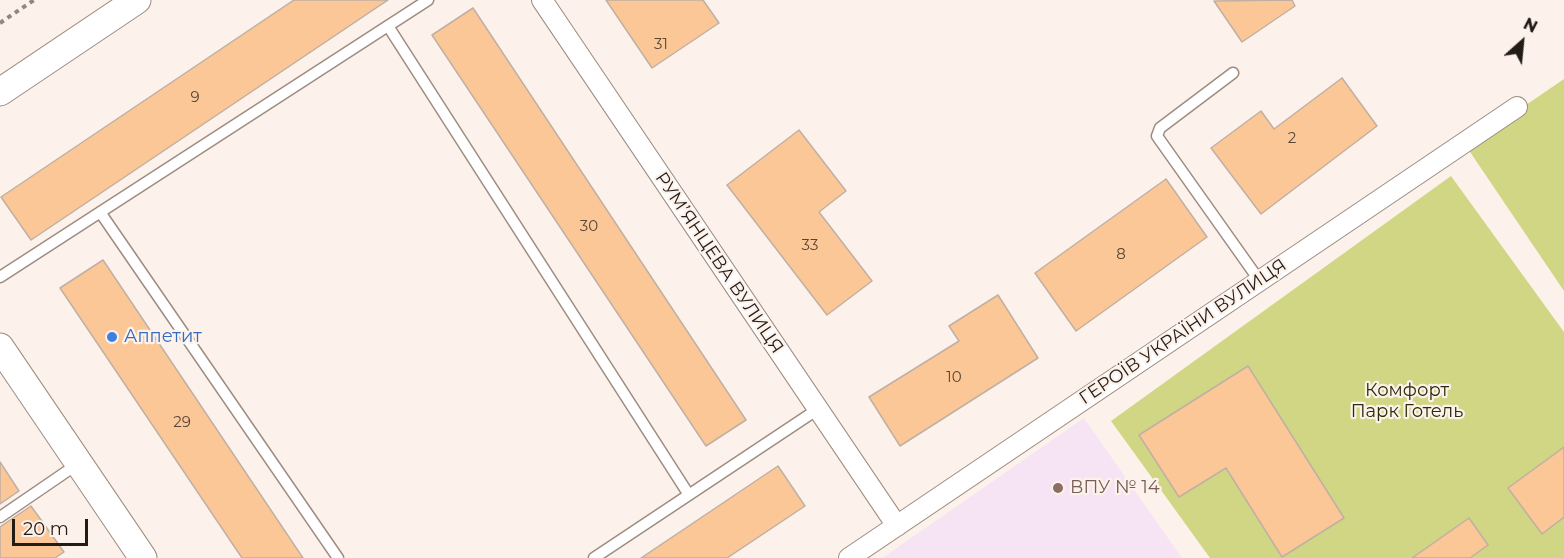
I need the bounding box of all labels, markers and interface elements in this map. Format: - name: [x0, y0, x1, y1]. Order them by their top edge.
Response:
- north arrow: [1492, 12, 1552, 72]
- text: N: [1520, 14, 1540, 37]
- house number: 31: [654, 36, 668, 54]
- house number: 9: [190, 89, 200, 107]
- house number: 2: [1288, 130, 1296, 148]
- street label: РУМ’ЯНЦЕВА ВУЛИЦЯ: [650, 168, 788, 358]
- house number: 30: [580, 218, 598, 236]
- house number: 33: [802, 237, 818, 255]
- house number: 8: [1116, 246, 1126, 264]
- street label: ГЕРОЇВ УКРАЇНИ ВУЛИЦЯ: [1075, 254, 1291, 410]
- place label: Аппетит: [124, 326, 202, 348]
- marker: Аппетит: [105, 330, 119, 344]
- house number: 10: [946, 369, 962, 387]
- park label: Комфорт Парк Готель: [1351, 380, 1463, 422]
- house number: 29: [173, 414, 191, 432]
- place label: ВПУ № 14: [1070, 477, 1160, 499]
- marker: ВПУ № 14: [1051, 481, 1065, 495]
- scale bar: [15, 507, 92, 545]
- text: 20 m: [23, 518, 69, 540]

